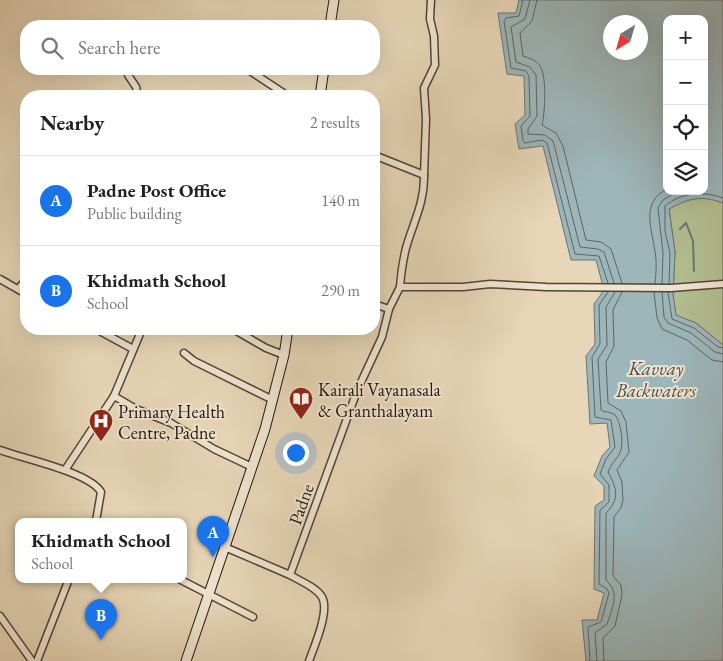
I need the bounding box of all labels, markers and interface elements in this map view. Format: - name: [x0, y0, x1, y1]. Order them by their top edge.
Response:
- north arrow: [603, 15, 648, 60]
- map controls: [663, 15, 708, 195]
- button: +: [663, 15, 708, 60]
- search box: [20, 20, 380, 75]
- icon: search: [38, 34, 66, 62]
- text: Search here: [78, 35, 160, 60]
- button: −: [663, 60, 708, 105]
- button: locate: [663, 105, 708, 150]
- text: Nearby: [40, 109, 104, 136]
- text: 2 results: [310, 112, 360, 133]
- button: layers: [663, 150, 708, 195]
- text: Padne Post Office: [87, 178, 226, 203]
- text: A: [50, 190, 62, 211]
- text: 140 m: [321, 190, 360, 211]
- text: Public building: [87, 203, 182, 224]
- text: Khidmath School: [87, 268, 226, 293]
- text: B: [51, 280, 61, 301]
- text: 290 m: [321, 280, 360, 301]
- text: School: [87, 293, 129, 314]
- water label: Kavvay Backwaters: [615, 356, 697, 403]
- place label: Kairali Vayanasala & Granthalayam: [318, 378, 441, 422]
- library icon: Kairali Vayanasala & Granthalayam: [288, 386, 314, 420]
- place label: Primary Health Centre, Padne: [118, 400, 225, 444]
- hospital icon: Primary Health Centre, Padne: [88, 408, 114, 442]
- your location: [283, 440, 309, 466]
- street label: Padne: [283, 480, 319, 528]
- pin: A: [197, 516, 229, 557]
- popup: [15, 518, 187, 583]
- text: Khidmath School: [31, 528, 171, 553]
- text: School: [31, 553, 73, 574]
- pin: B: [85, 599, 117, 640]

